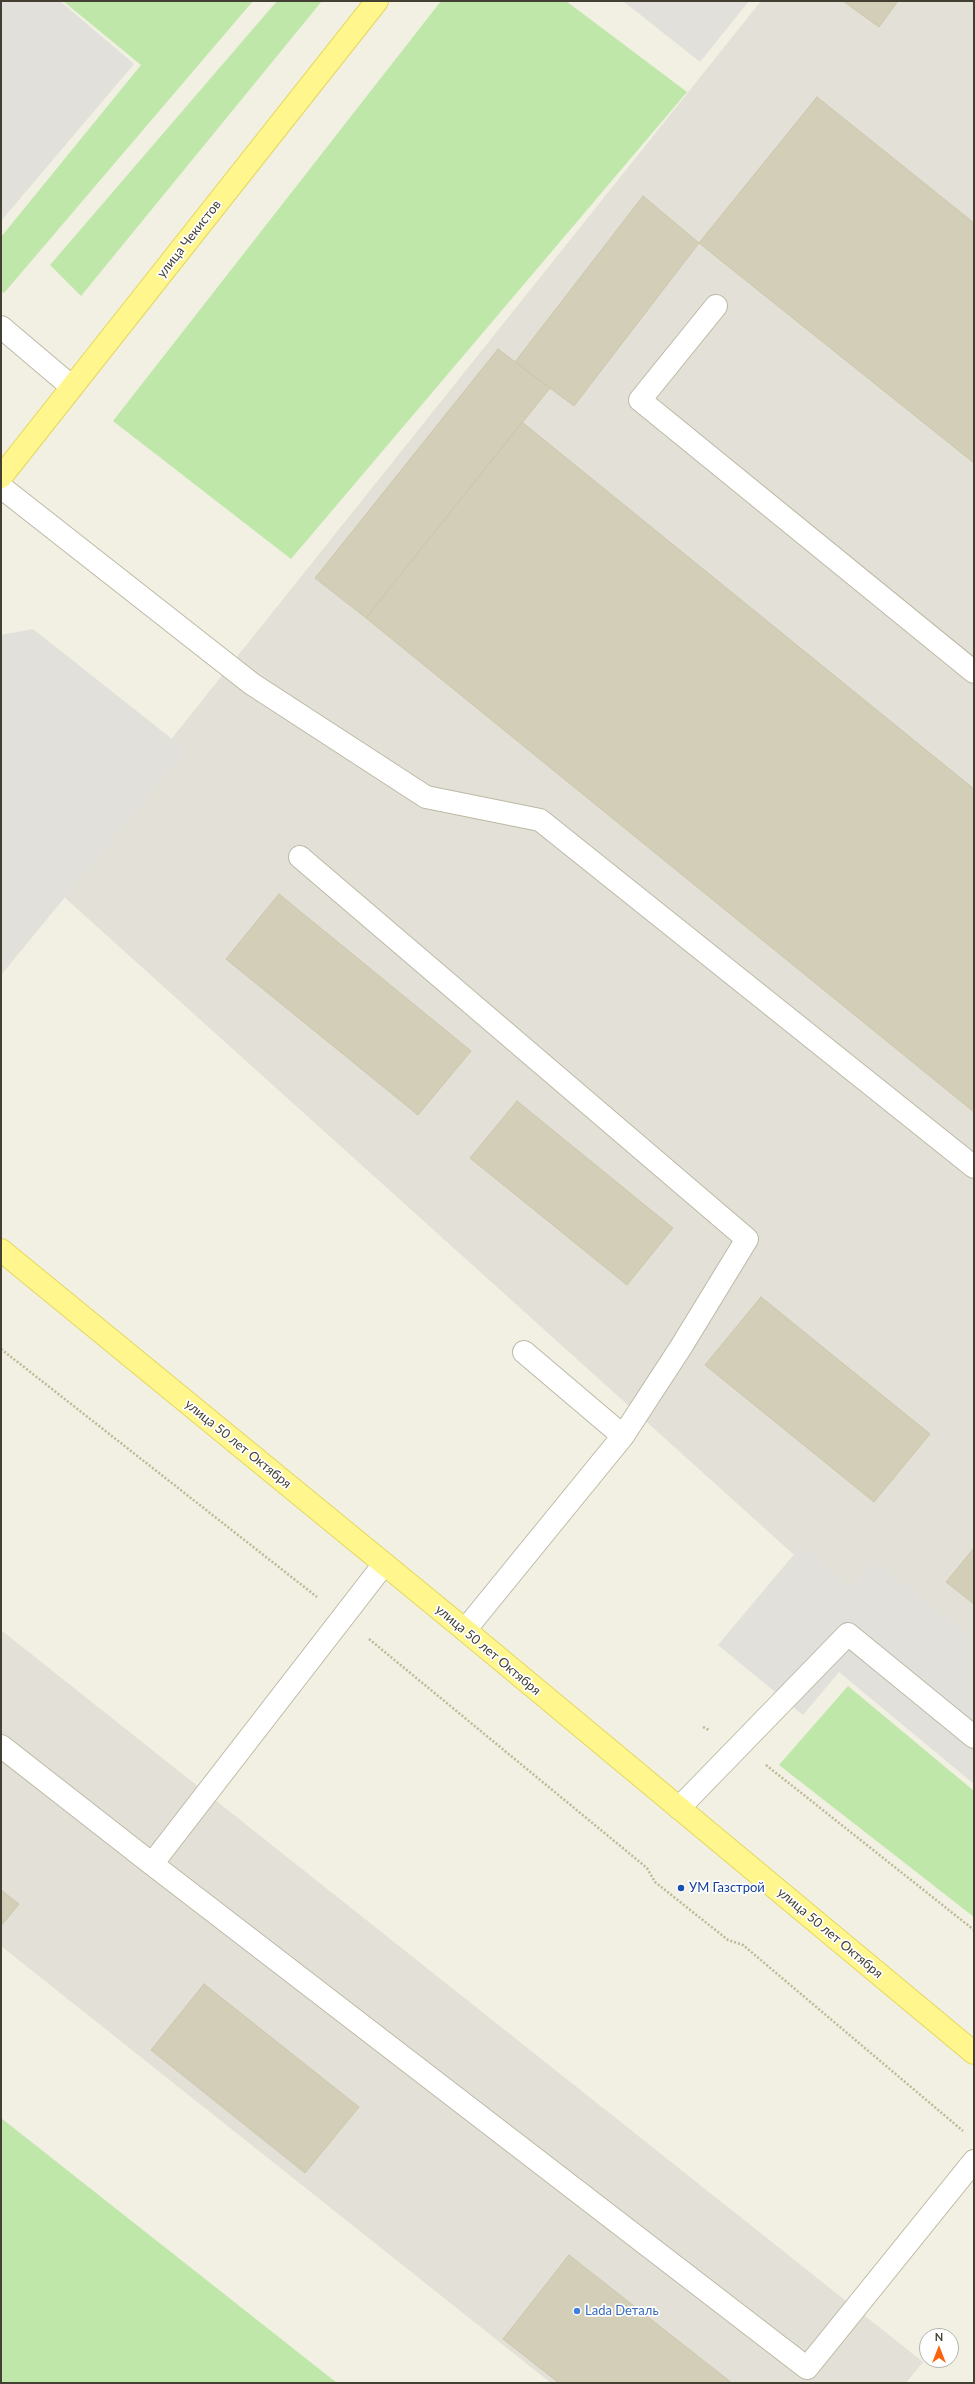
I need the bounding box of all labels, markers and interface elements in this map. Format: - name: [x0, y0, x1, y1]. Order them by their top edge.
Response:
- street label: улица Чекистов: [154, 197, 224, 281]
- street label: улица 50 лет Октября: [182, 1396, 294, 1492]
- street label: улица 50 лет Октября: [432, 1601, 544, 1699]
- place label: УМ Газстрой: [689, 1880, 765, 1896]
- marker: УМ Газстрой: [676, 1883, 686, 1893]
- street label: улица 50 лет Октября: [774, 1884, 886, 1982]
- place label: Lada Dеталь: [585, 2303, 659, 2319]
- marker: Lada Dеталь: [572, 2306, 582, 2316]
- north arrow: [919, 2328, 959, 2368]
- text: N: [935, 2330, 943, 2343]

